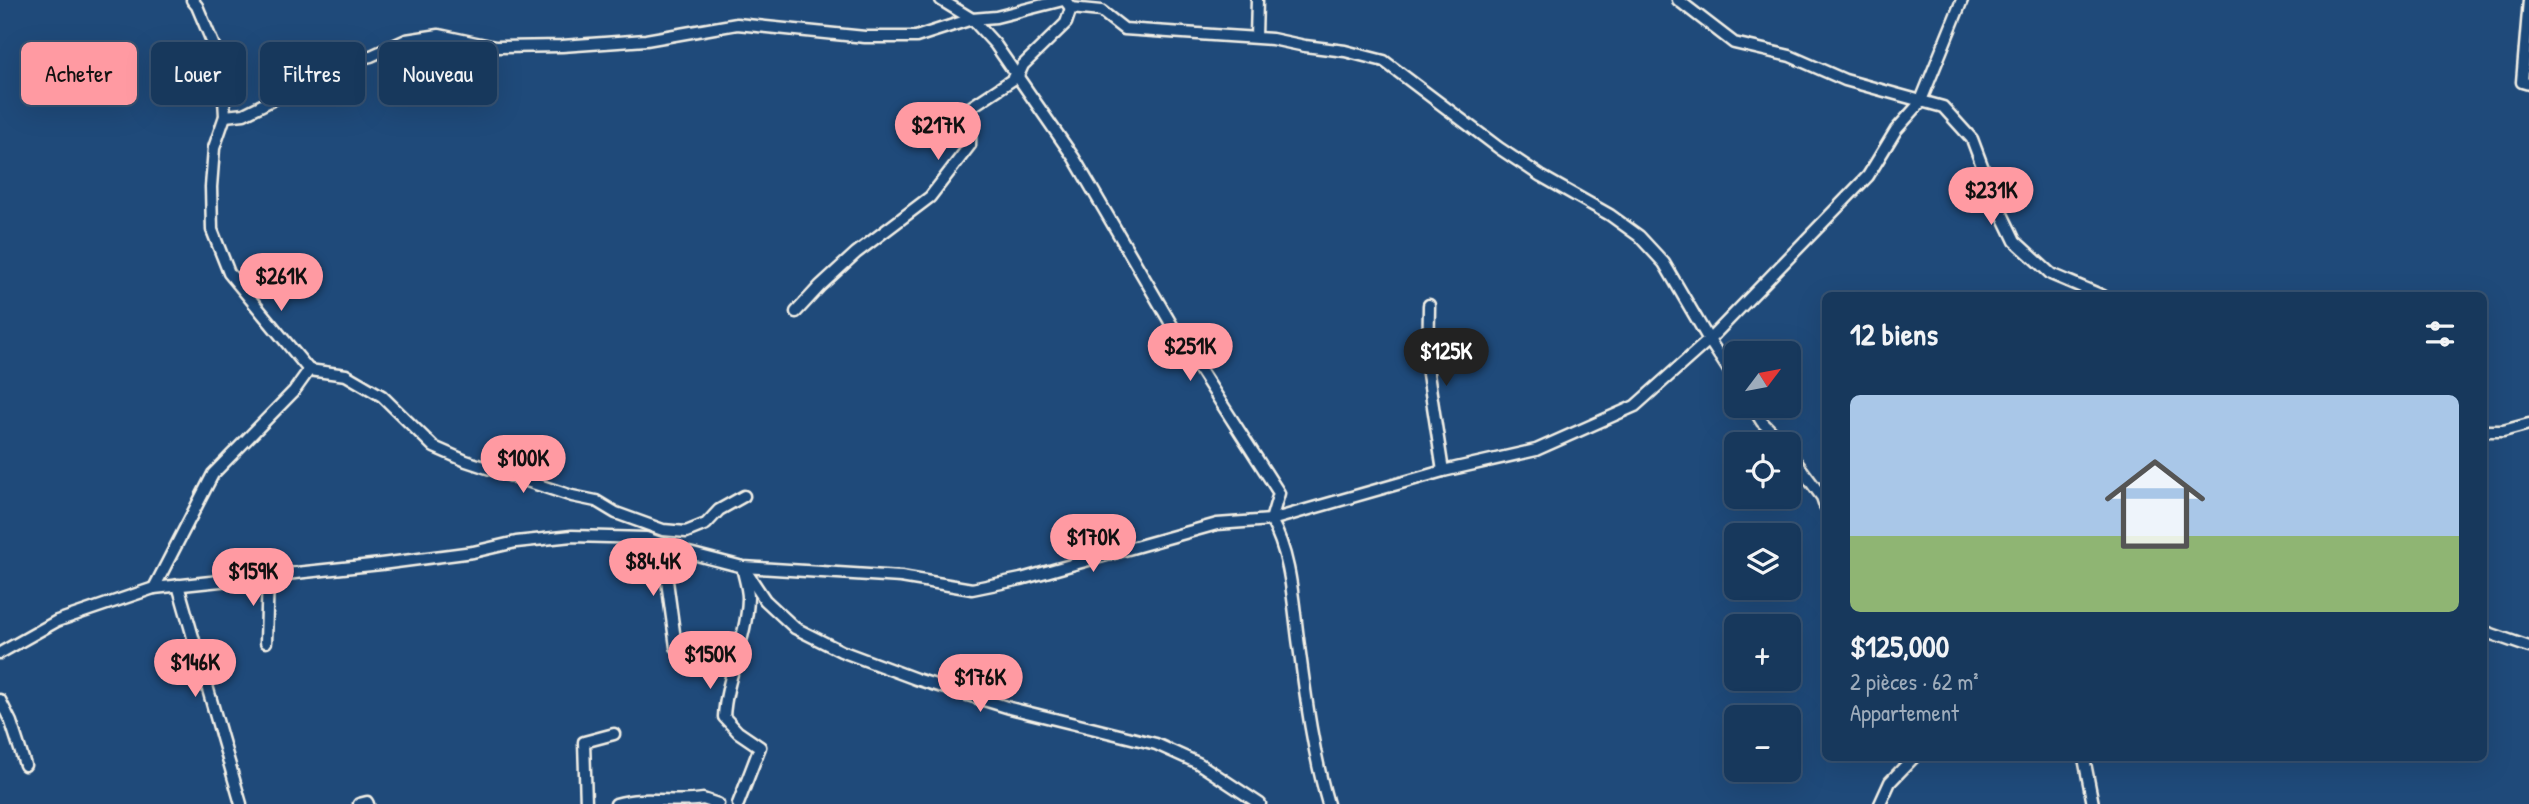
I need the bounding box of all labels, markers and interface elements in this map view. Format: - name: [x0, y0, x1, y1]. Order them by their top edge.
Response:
- chip: Acheter: [21, 42, 137, 105]
- chip: Louer: [151, 42, 246, 105]
- chip: Filtres: [260, 42, 365, 105]
- chip: Nouveau: [379, 42, 497, 105]
- pin: $217K: [889, 102, 987, 162]
- text: $217K: [911, 109, 965, 140]
- pin: $231K: [1942, 168, 2040, 227]
- text: $231K: [1964, 174, 2018, 205]
- pin: $261K: [232, 254, 330, 313]
- text: $261K: [255, 260, 307, 291]
- text: 12 biens: [1850, 314, 1938, 354]
- icon: filters: [2421, 315, 2459, 353]
- pin: $251K: [1141, 324, 1239, 383]
- pin: $125K: [1397, 328, 1495, 388]
- text: $251K: [1164, 330, 1216, 361]
- text: $125K: [1420, 335, 1472, 366]
- north arrow: [1724, 341, 1801, 418]
- map controls: [1724, 341, 1801, 782]
- button: locate: [1724, 432, 1801, 509]
- pin: $100K: [474, 435, 572, 495]
- icon: home: [2092, 441, 2218, 567]
- text: $100K: [497, 442, 549, 473]
- pin: $170K: [1044, 514, 1142, 574]
- text: $170K: [1066, 521, 1120, 552]
- button: layers: [1724, 523, 1801, 600]
- pin: $84.4K: [596, 538, 710, 598]
- text: $84.4K: [625, 545, 681, 576]
- pin: $159K: [204, 548, 302, 608]
- text: $159K: [228, 555, 278, 586]
- button: +: [1724, 614, 1801, 691]
- text: $125,000: [1850, 626, 1949, 666]
- pin: $150K: [661, 632, 759, 691]
- text: $150K: [684, 638, 736, 669]
- pin: $146K: [146, 640, 244, 699]
- text: $146K: [170, 646, 220, 677]
- pin: $176K: [931, 654, 1029, 714]
- text: $176K: [954, 661, 1006, 692]
- text: 2 pièces · 62 m²: [1850, 666, 1978, 697]
- text: Appartement: [1850, 697, 1959, 728]
- button: −: [1724, 705, 1801, 782]

